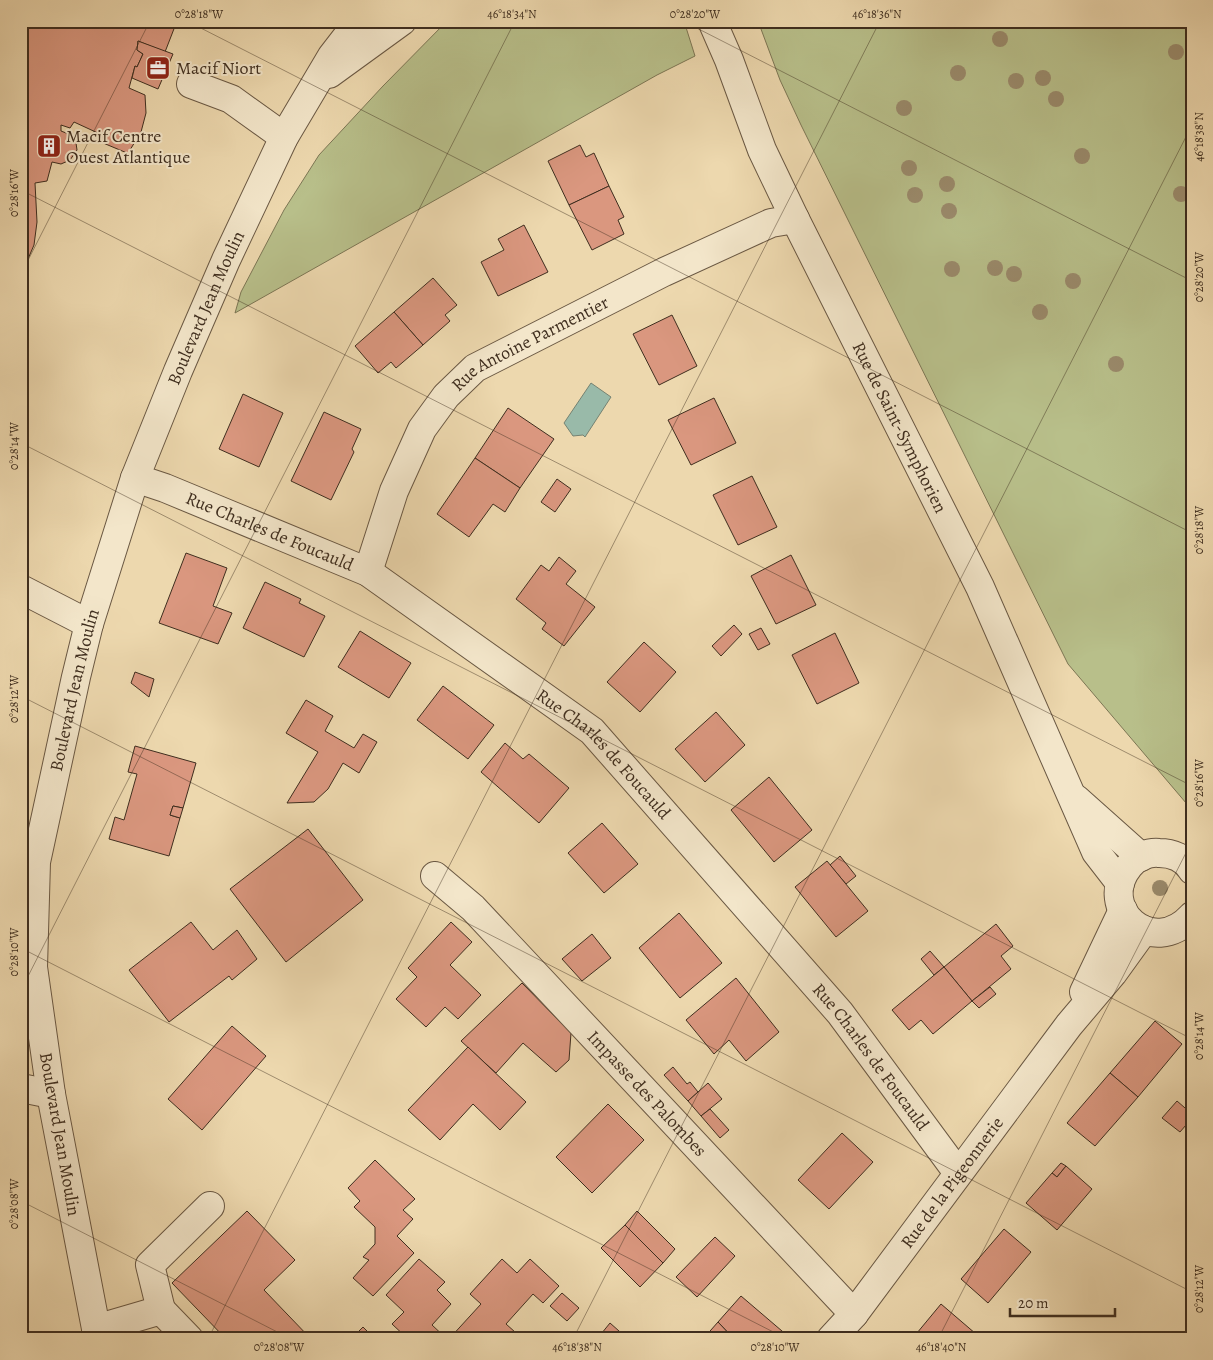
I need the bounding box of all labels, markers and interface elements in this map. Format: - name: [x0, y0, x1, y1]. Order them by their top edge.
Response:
- text: 0°28'18"W: [175, 6, 224, 22]
- text: 46°18'34"N: [487, 6, 537, 22]
- text: 0°28'20"W: [670, 6, 721, 22]
- text: 46°18'36"N: [852, 6, 902, 22]
- office icon: Macif Niort: [145, 55, 171, 81]
- place label: Macif Niort: [176, 56, 261, 80]
- text: 46°18'38"N: [1191, 112, 1207, 162]
- place label: Macif Centre Ouest Atlantique: [66, 124, 190, 169]
- building icon: Macif Centre Ouest Atlantique: [36, 133, 62, 159]
- text: 0°28'16"W: [6, 168, 22, 217]
- street label: Boulevard Jean Moulin: [162, 227, 250, 388]
- text: 0°28'20"W: [1191, 251, 1207, 302]
- street label: Rue Antoine Parmentier: [446, 290, 613, 397]
- street label: Rue de Saint-Symphorien: [847, 338, 953, 517]
- text: 0°28'14"W: [6, 421, 22, 470]
- street label: Rue Charles de Foucauld: [182, 486, 358, 577]
- text: 0°28'18"W: [1191, 505, 1207, 554]
- street label: Boulevard Jean Moulin: [44, 606, 105, 773]
- text: 0°28'12"W: [6, 674, 22, 723]
- street label: Rue Charles de Foucauld: [531, 683, 676, 825]
- text: 0°28'16"W: [1191, 758, 1207, 807]
- text: 0°28'10"W: [6, 927, 22, 976]
- street label: Rue Charles de Foucauld: [807, 978, 935, 1136]
- text: 0°28'14"W: [1191, 1011, 1207, 1060]
- street label: Impasse des Palombes: [582, 1025, 712, 1162]
- street label: Boulevard Jean Moulin: [34, 1050, 86, 1218]
- street label: Rue de la Pigeonnerie: [895, 1112, 1009, 1253]
- text: 0°28'08"W: [6, 1178, 22, 1229]
- text: 0°28'12"W: [1191, 1264, 1207, 1313]
- scale bar: [1010, 1285, 1116, 1317]
- text: 20 m: [1018, 1293, 1049, 1313]
- text: 0°28'08"W: [254, 1339, 305, 1355]
- text: 46°18'38"N: [552, 1339, 602, 1355]
- text: 0°28'10"W: [751, 1339, 800, 1355]
- text: 46°18'40"N: [916, 1339, 967, 1355]

